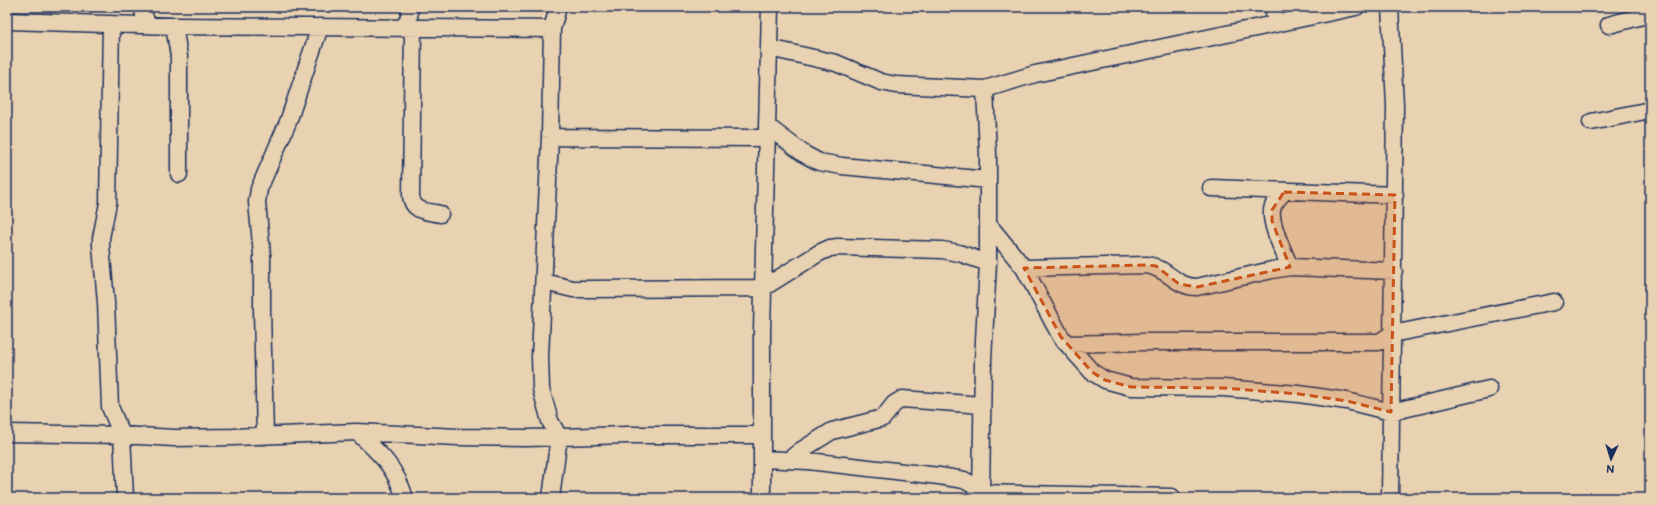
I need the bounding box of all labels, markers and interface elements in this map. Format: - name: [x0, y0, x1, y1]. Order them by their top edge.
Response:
- north arrow: [1591, 439, 1631, 479]
- text: N: [1606, 462, 1615, 475]

